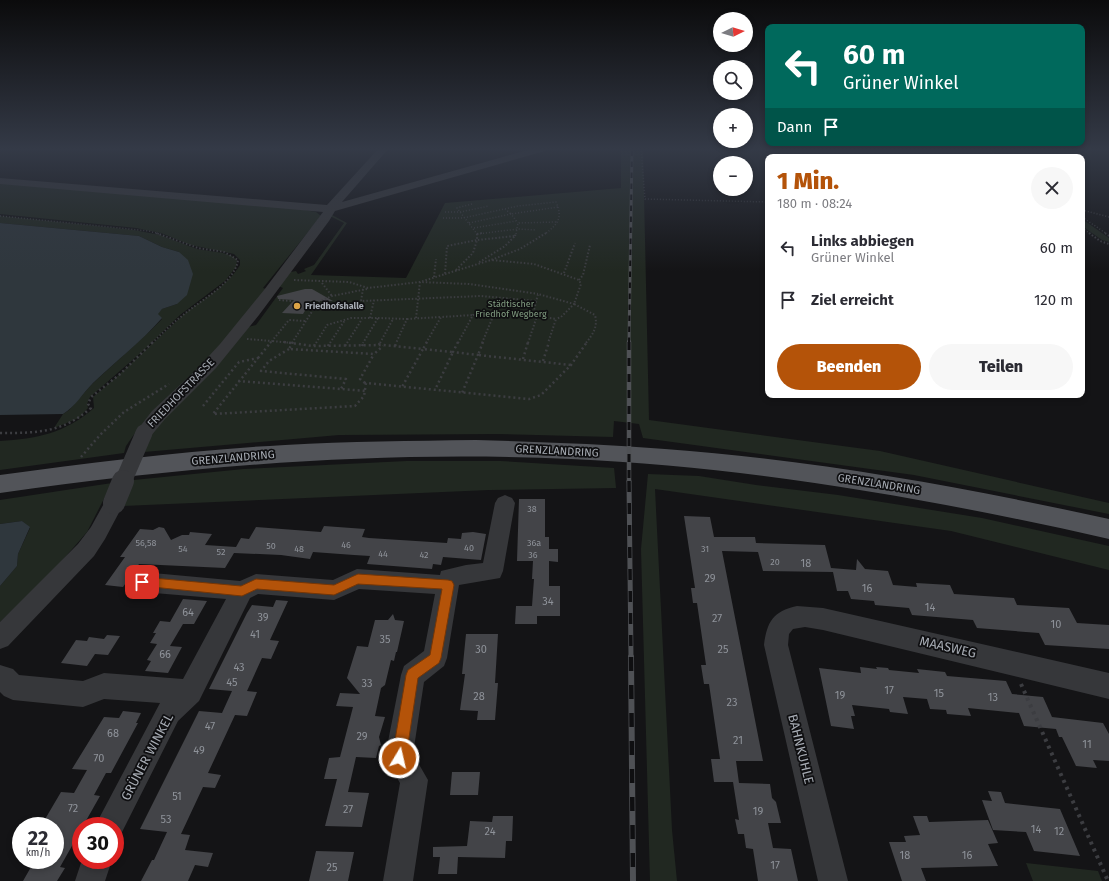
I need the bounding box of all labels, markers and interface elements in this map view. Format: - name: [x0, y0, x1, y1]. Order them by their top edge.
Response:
- north arrow: [713, 12, 753, 52]
- map controls: [713, 12, 753, 196]
- text: 60 m: [843, 38, 905, 71]
- icon: left: [777, 40, 829, 92]
- button: search: [713, 60, 753, 100]
- text: Grüner Winkel: [843, 72, 959, 94]
- button: +: [713, 108, 753, 148]
- icon: arrive: [820, 116, 842, 138]
- text: Dann: [777, 118, 812, 136]
- button: −: [713, 156, 753, 196]
- text: 1 Min.: [777, 167, 839, 195]
- button: close: [1031, 167, 1073, 209]
- text: 180 m · 08:24: [777, 196, 852, 211]
- text: Links abbiegen: [811, 232, 914, 250]
- icon: left: [777, 237, 799, 259]
- text: 60 m: [1040, 239, 1073, 257]
- text: Grüner Winkel: [811, 250, 894, 265]
- icon: arrive: [777, 289, 799, 311]
- text: Ziel erreicht: [811, 291, 894, 309]
- text: 120 m: [1034, 291, 1073, 309]
- park label: Städtischer Friedhof Wegberg: [475, 299, 547, 319]
- marker: Friedhofshalle: [292, 301, 302, 311]
- place label: Friedhofshalle: [305, 301, 364, 311]
- button: Beenden: [777, 344, 921, 390]
- button: Teilen: [929, 344, 1073, 390]
- street label: FRIEDHOFSTRASSE: [145, 356, 217, 430]
- street label: GRENZLANDRING: [515, 442, 599, 460]
- street label: GRENZLANDRING: [191, 448, 275, 468]
- street label: GRENZLANDRING: [837, 471, 921, 497]
- house number: 38: [527, 504, 537, 514]
- house number: 56,58: [135, 538, 157, 548]
- house number: 36a: [527, 538, 541, 548]
- house number: 46: [341, 540, 351, 550]
- house number: 50: [266, 541, 276, 551]
- house number: 40: [464, 543, 474, 553]
- house number: 54: [178, 544, 188, 554]
- house number: 48: [294, 544, 304, 554]
- house number: 31: [701, 544, 709, 554]
- house number: 52: [217, 547, 225, 557]
- house number: 44: [378, 549, 388, 559]
- house number: 42: [419, 550, 429, 560]
- house number: 36: [528, 550, 538, 560]
- house number: 20: [770, 557, 780, 567]
- house number: 18: [801, 557, 811, 570]
- pin: [125, 565, 159, 599]
- icon: arrive: [131, 571, 153, 593]
- house number: 29: [704, 572, 716, 585]
- house number: 16: [862, 582, 872, 595]
- house number: 34: [542, 595, 554, 608]
- house number: 14: [925, 601, 935, 614]
- house number: 64: [182, 606, 194, 619]
- house number: 39: [257, 611, 269, 624]
- house number: 27: [712, 612, 722, 625]
- house number: 10: [1051, 618, 1061, 631]
- house number: 41: [250, 628, 260, 641]
- house number: 35: [380, 633, 391, 646]
- street label: MAASWEG: [918, 633, 978, 661]
- house number: 30: [475, 643, 487, 656]
- house number: 25: [718, 643, 729, 656]
- house number: 66: [159, 648, 171, 661]
- house number: 43: [233, 661, 245, 674]
- house number: 45: [226, 676, 238, 689]
- house number: 33: [362, 677, 372, 690]
- house number: 17: [884, 684, 894, 697]
- house number: 15: [934, 687, 945, 700]
- house number: 19: [835, 689, 845, 702]
- house number: 28: [473, 690, 485, 703]
- house number: 13: [988, 691, 998, 704]
- house number: 23: [727, 696, 737, 709]
- street label: GRÜNER WINKEL: [117, 710, 176, 803]
- street label: BAHNKUHLE: [785, 713, 817, 786]
- house number: 47: [205, 720, 215, 733]
- house number: 68: [107, 727, 119, 740]
- house number: 29: [356, 730, 368, 743]
- house number: 21: [733, 734, 743, 747]
- position arrow: [378, 737, 420, 779]
- house number: 11: [1082, 738, 1092, 751]
- house number: 49: [193, 744, 205, 757]
- house number: 70: [94, 752, 104, 765]
- house number: 51: [172, 790, 182, 803]
- house number: 72: [68, 802, 78, 815]
- house number: 27: [343, 803, 353, 816]
- house number: 19: [753, 805, 763, 818]
- house number: 53: [161, 813, 171, 826]
- speed limit sign: 30: [72, 817, 124, 869]
- house number: 14: [1031, 823, 1041, 836]
- house number: 24: [485, 825, 496, 838]
- house number: 12: [1054, 825, 1064, 838]
- text: 22: [28, 826, 48, 850]
- text: km/h: [26, 847, 50, 859]
- house number: 18: [900, 849, 910, 862]
- house number: 16: [962, 849, 972, 862]
- house number: 17: [770, 859, 780, 872]
- house number: 25: [327, 861, 338, 874]

